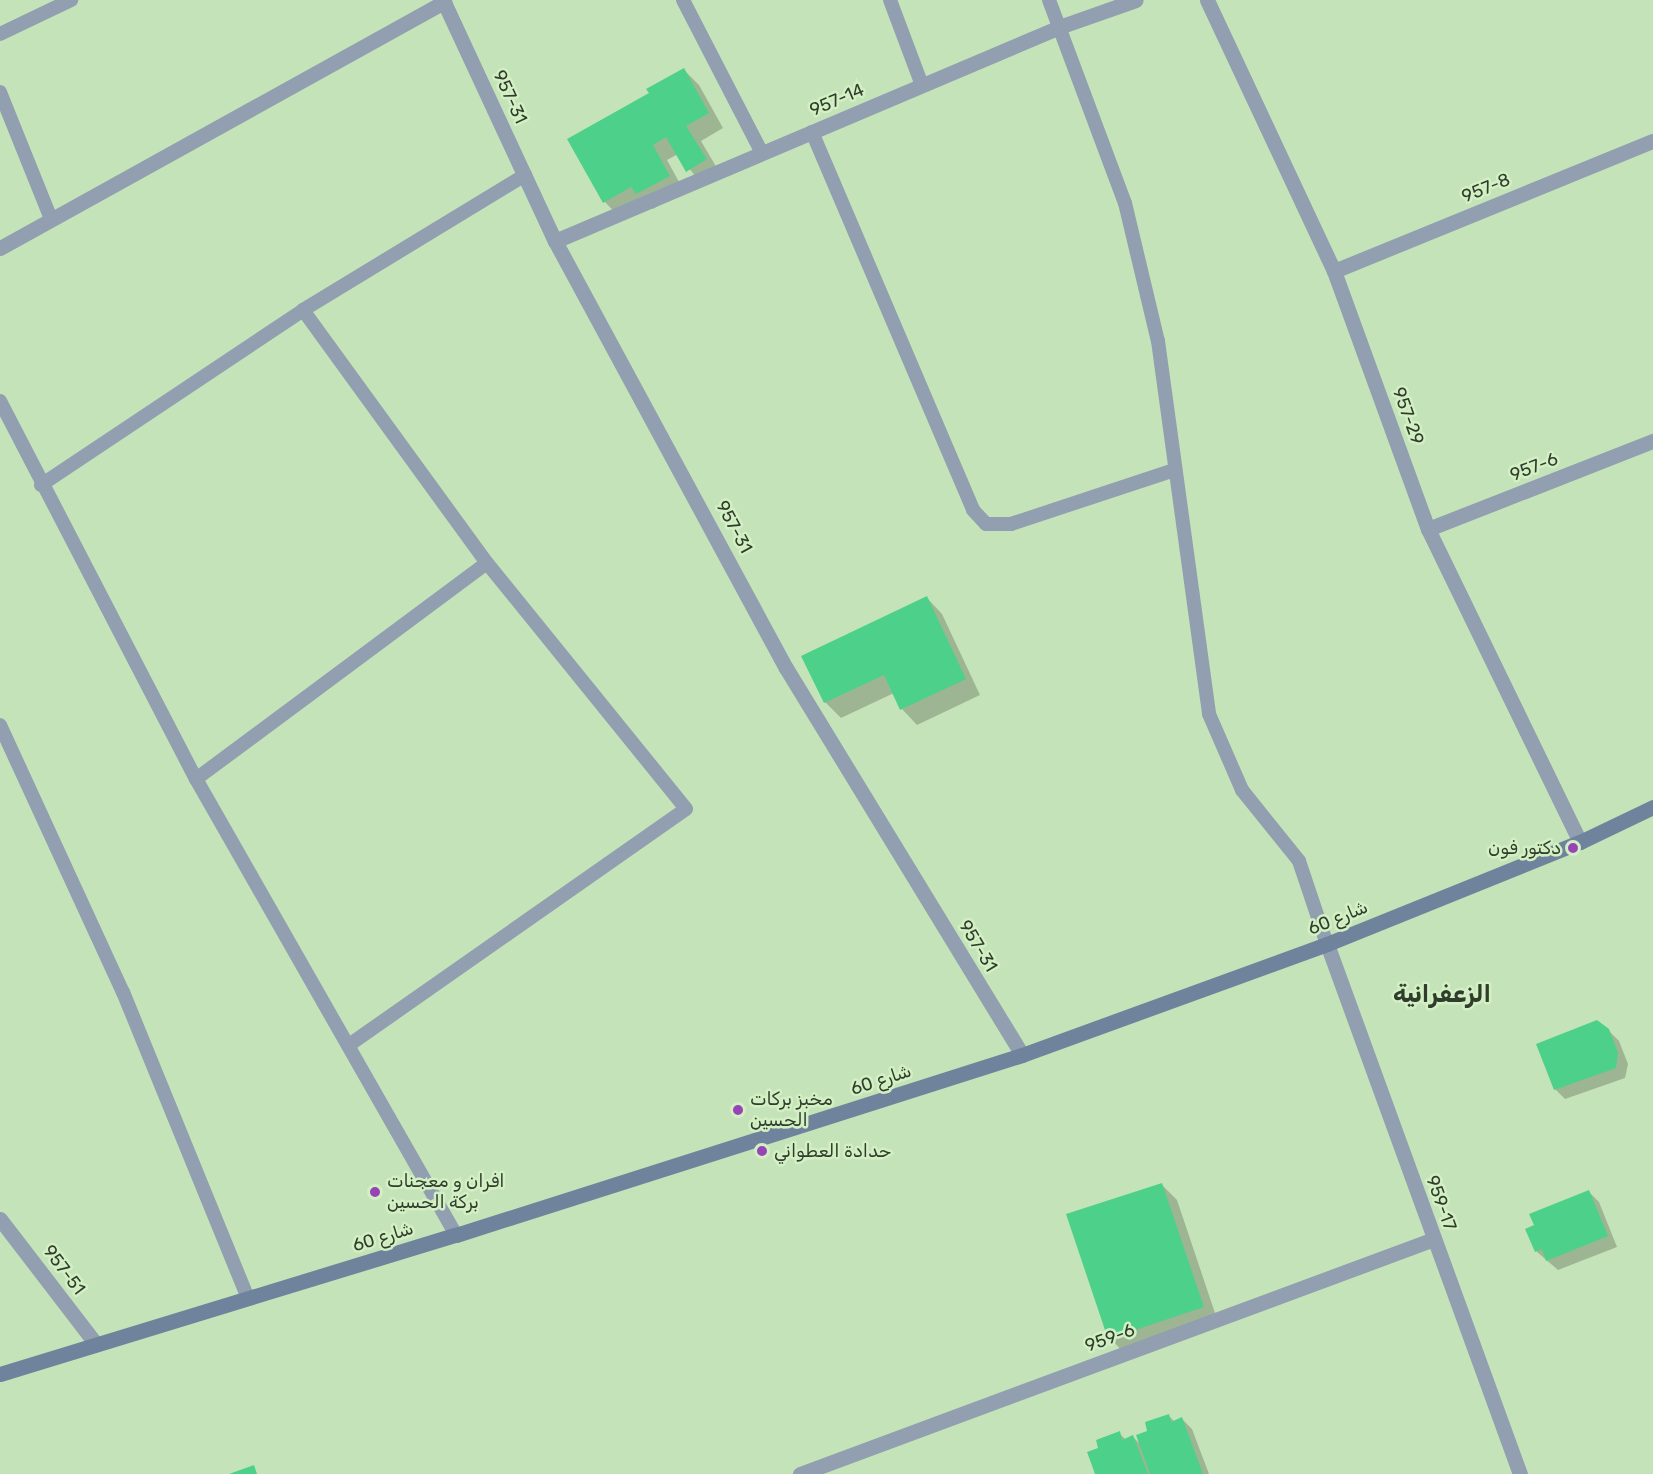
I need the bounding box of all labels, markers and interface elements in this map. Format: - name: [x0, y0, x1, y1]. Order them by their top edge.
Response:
- street label: 957-31: [488, 67, 532, 127]
- street label: 957-14: [807, 79, 867, 121]
- street label: 957-8: [1459, 169, 1513, 207]
- street label: 957-29: [1388, 384, 1428, 448]
- street label: 957-6: [1507, 448, 1561, 486]
- street label: 957-31: [711, 497, 757, 557]
- place label: دكتور فون: [1488, 837, 1561, 859]
- marker: دكتور فون: [1566, 841, 1580, 855]
- street label: شارع 60: [1305, 896, 1371, 940]
- street label: 957-31: [954, 916, 1002, 976]
- district label: الزعفرانية: [1393, 981, 1491, 1009]
- street label: شارع 60: [848, 1060, 914, 1100]
- place label: مخبز بركات الحسين: [750, 1089, 833, 1132]
- marker: مخبز بركات الحسين: [731, 1103, 745, 1117]
- place label: حدادة العطواني: [774, 1140, 891, 1162]
- marker: حدادة العطواني: [755, 1144, 769, 1158]
- place label: افران و معجنات بركة الحسين: [387, 1171, 504, 1214]
- street label: 959-17: [1421, 1173, 1461, 1233]
- marker: افران و معجنات بركة الحسين: [368, 1185, 382, 1199]
- street label: شارع 60: [350, 1218, 416, 1256]
- street label: 957-51: [38, 1241, 90, 1299]
- street label: 959-6: [1082, 1319, 1138, 1357]

